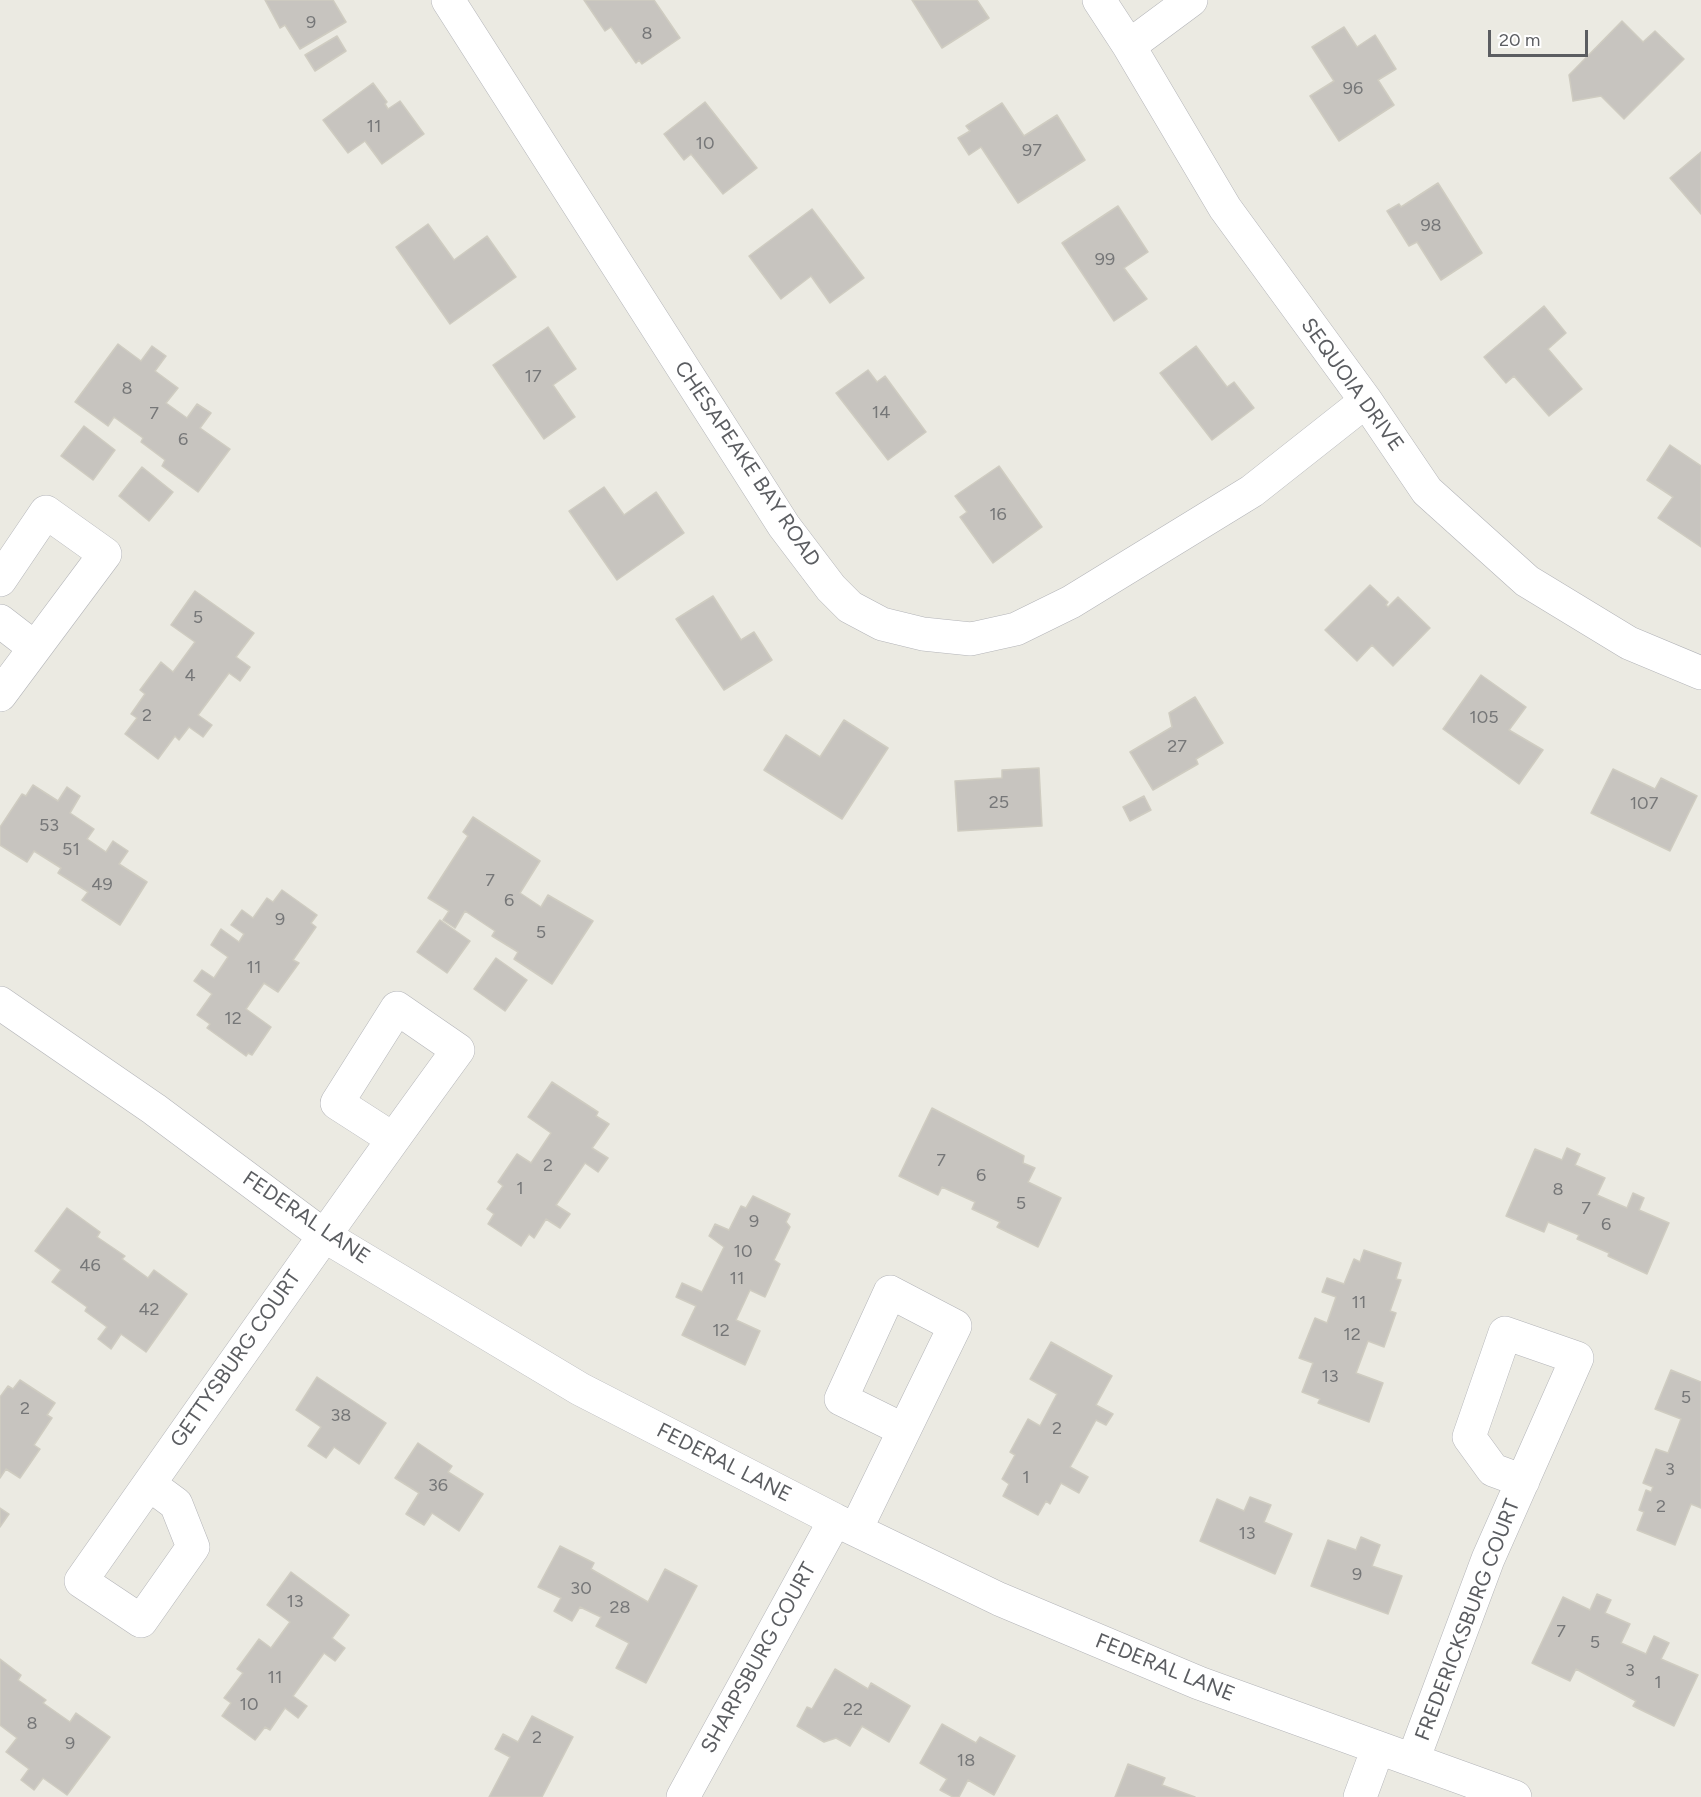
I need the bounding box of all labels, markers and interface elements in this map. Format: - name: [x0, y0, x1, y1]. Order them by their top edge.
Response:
- house number: 9: [306, 12, 316, 34]
- scale bar: [1491, 18, 1592, 56]
- house number: 8: [641, 23, 653, 45]
- text: 20 m: [1499, 29, 1540, 51]
- house number: 96: [1343, 78, 1363, 100]
- house number: 11: [367, 116, 381, 138]
- house number: 10: [696, 133, 714, 155]
- house number: 97: [1022, 140, 1042, 162]
- house number: 98: [1420, 215, 1442, 237]
- house number: 99: [1095, 249, 1115, 271]
- street label: SEQUOIA DRIVE: [1295, 314, 1409, 456]
- street label: CHESAPEAKE BAY ROAD: [669, 356, 825, 572]
- house number: 17: [524, 366, 542, 388]
- house number: 8: [121, 378, 133, 400]
- house number: 14: [872, 402, 890, 424]
- house number: 7: [149, 403, 159, 425]
- house number: 6: [178, 429, 188, 451]
- house number: 16: [989, 504, 1007, 526]
- house number: 5: [193, 607, 203, 629]
- house number: 4: [184, 665, 196, 687]
- house number: 2: [142, 705, 152, 727]
- house number: 105: [1469, 707, 1499, 729]
- house number: 27: [1167, 736, 1187, 758]
- house number: 25: [989, 792, 1009, 814]
- house number: 107: [1630, 793, 1658, 815]
- house number: 53: [39, 815, 59, 837]
- house number: 51: [62, 839, 80, 861]
- house number: 7: [485, 870, 495, 892]
- house number: 49: [91, 874, 113, 896]
- house number: 6: [504, 890, 514, 912]
- house number: 9: [275, 909, 285, 931]
- house number: 5: [536, 922, 546, 944]
- house number: 11: [247, 957, 261, 979]
- house number: 12: [224, 1008, 242, 1030]
- house number: 7: [936, 1150, 946, 1172]
- house number: 2: [543, 1155, 553, 1177]
- house number: 6: [976, 1165, 986, 1187]
- street label: FEDERAL LANE: [238, 1166, 374, 1270]
- house number: 1: [516, 1178, 524, 1200]
- house number: 8: [1552, 1179, 1564, 1201]
- house number: 5: [1016, 1193, 1026, 1215]
- house number: 7: [1581, 1198, 1591, 1220]
- house number: 9: [749, 1211, 759, 1233]
- house number: 6: [1601, 1214, 1611, 1236]
- house number: 10: [734, 1241, 752, 1263]
- house number: 46: [79, 1255, 101, 1277]
- street label: GETTYSBURG COURT: [165, 1266, 307, 1452]
- house number: 11: [730, 1268, 744, 1290]
- house number: 11: [1352, 1292, 1366, 1314]
- house number: 42: [138, 1299, 160, 1321]
- house number: 12: [712, 1320, 730, 1342]
- house number: 12: [1343, 1324, 1361, 1346]
- house number: 13: [1321, 1366, 1339, 1388]
- house number: 5: [1681, 1387, 1691, 1409]
- house number: 2: [20, 1398, 30, 1420]
- house number: 38: [331, 1405, 351, 1427]
- street label: FEDERAL LANE: [652, 1418, 796, 1508]
- house number: 2: [1052, 1418, 1062, 1440]
- house number: 3: [1665, 1459, 1675, 1481]
- house number: 1: [1022, 1467, 1030, 1489]
- house number: 36: [428, 1475, 448, 1497]
- street label: FREDERICKSBURG COURT: [1410, 1496, 1526, 1744]
- house number: 2: [1656, 1496, 1666, 1518]
- house number: 13: [1238, 1523, 1256, 1545]
- street label: SHARPSBURG COURT: [696, 1558, 822, 1758]
- house number: 9: [1352, 1564, 1362, 1586]
- house number: 30: [570, 1578, 592, 1600]
- house number: 13: [286, 1591, 304, 1613]
- house number: 28: [609, 1597, 631, 1619]
- house number: 7: [1556, 1621, 1566, 1643]
- street label: FEDERAL LANE: [1092, 1629, 1238, 1707]
- house number: 5: [1590, 1632, 1600, 1654]
- house number: 3: [1625, 1660, 1635, 1682]
- house number: 11: [268, 1667, 282, 1689]
- house number: 1: [1654, 1672, 1662, 1694]
- house number: 10: [240, 1694, 258, 1716]
- house number: 22: [843, 1699, 863, 1721]
- house number: 8: [26, 1713, 38, 1735]
- house number: 2: [532, 1727, 542, 1749]
- house number: 9: [65, 1733, 75, 1755]
- house number: 18: [957, 1750, 975, 1772]

